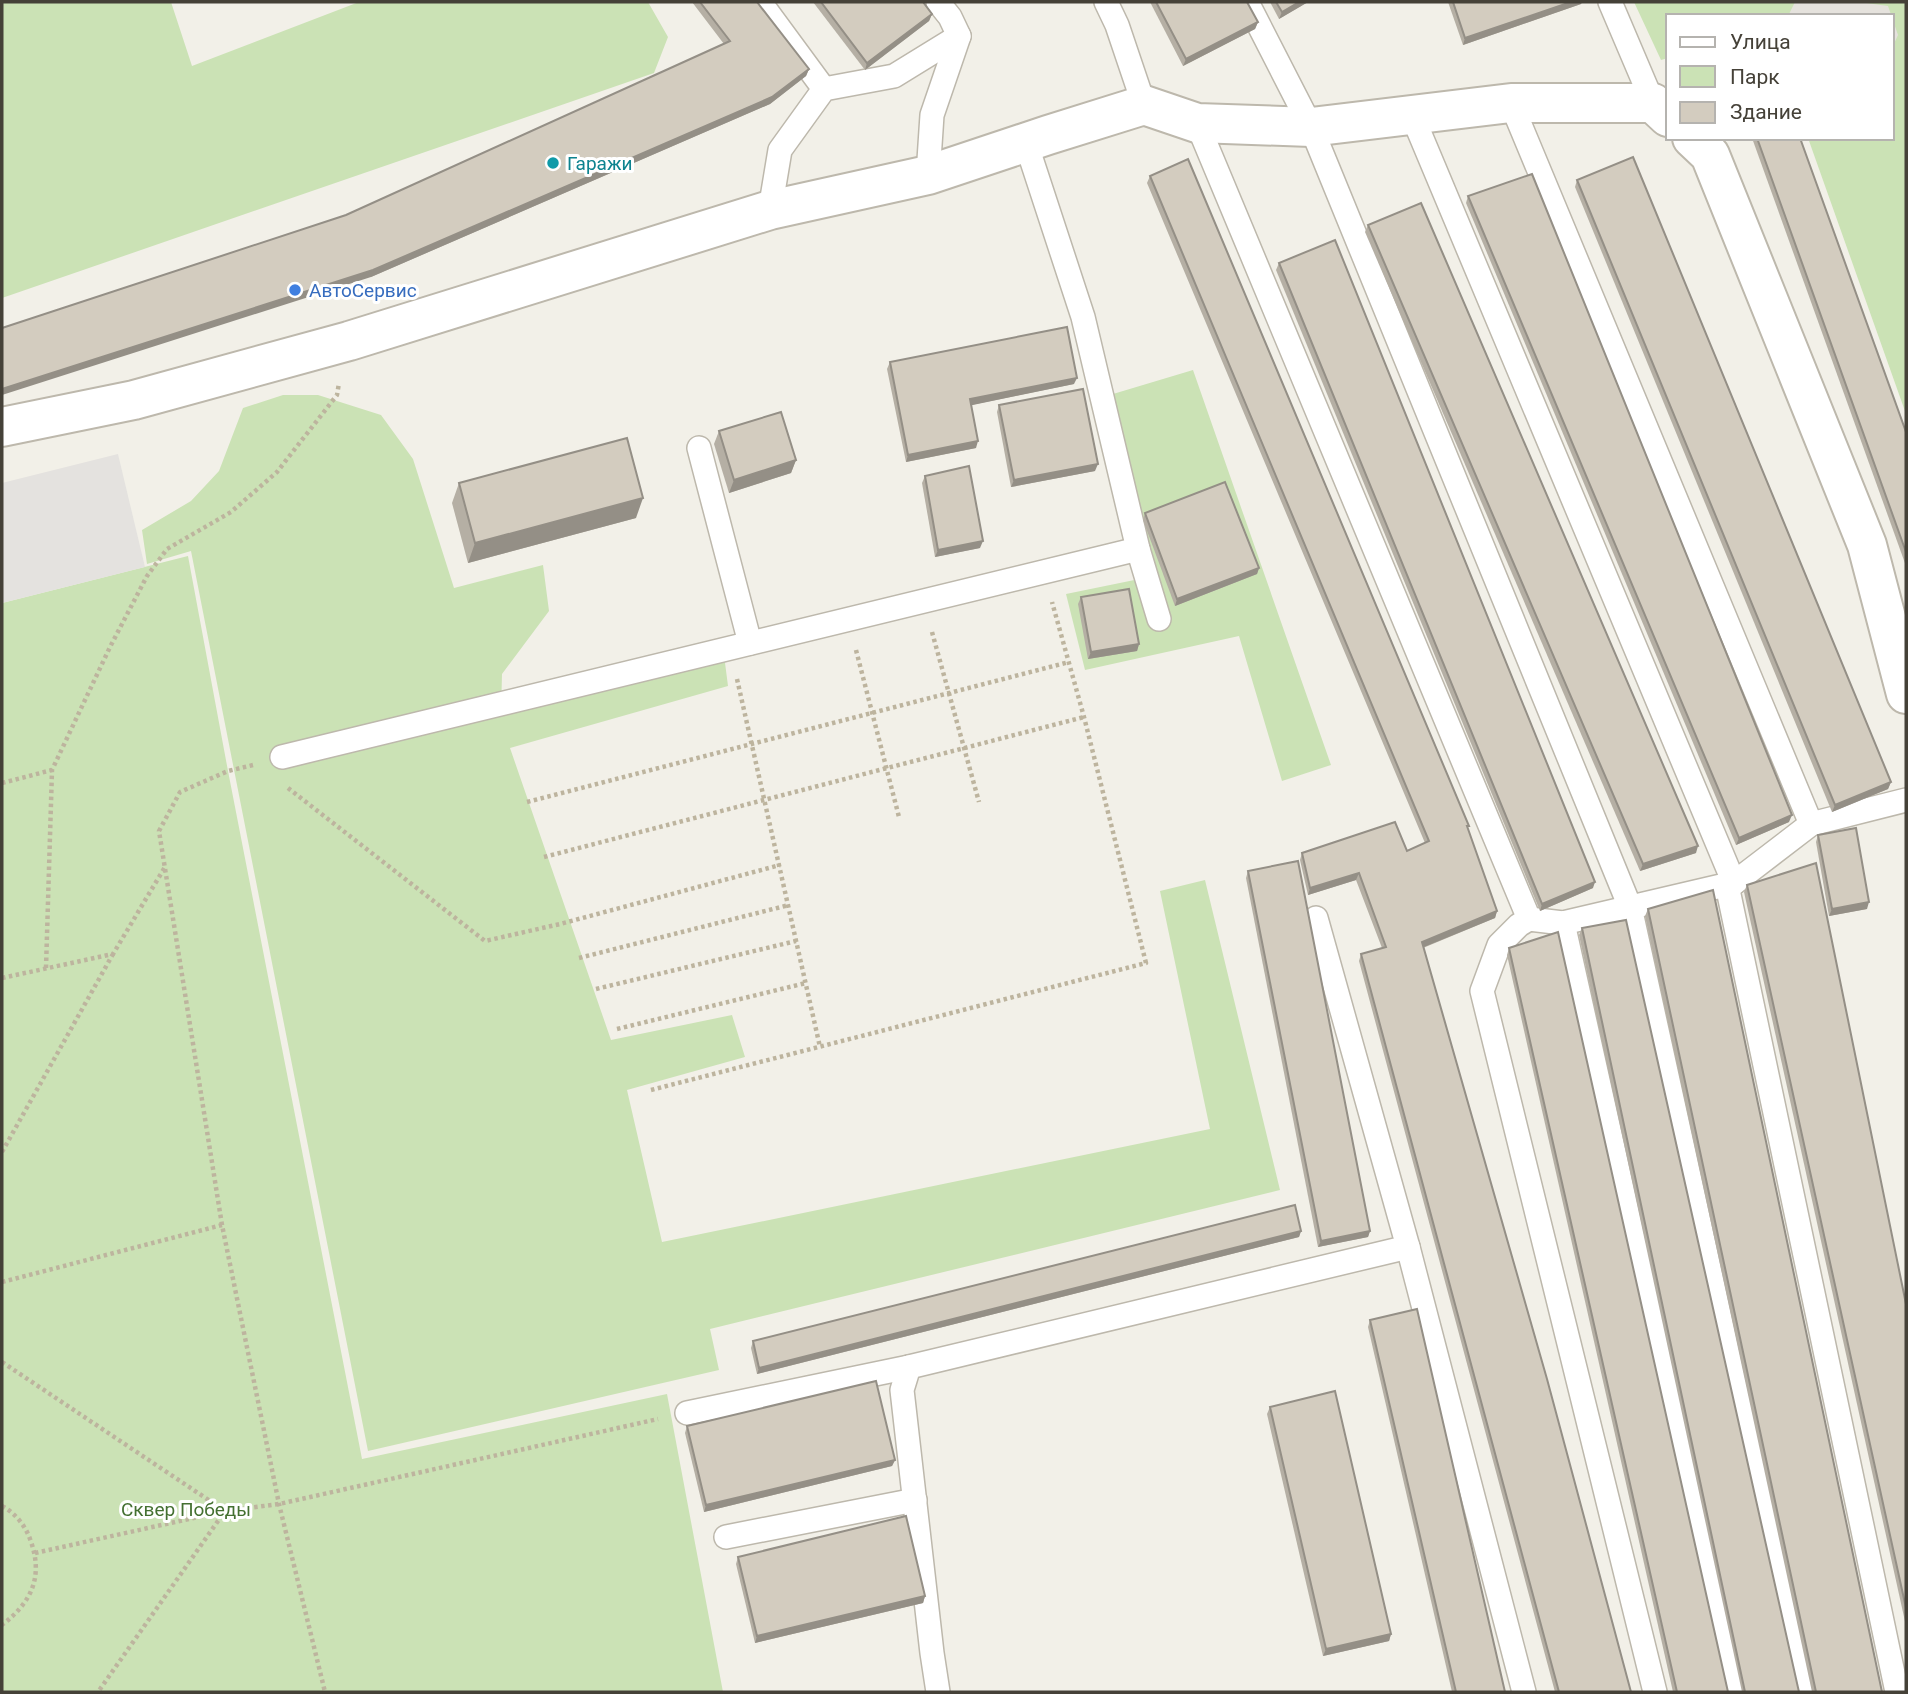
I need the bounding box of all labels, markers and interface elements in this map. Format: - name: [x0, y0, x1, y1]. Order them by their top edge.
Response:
- legend: [1666, 14, 1894, 140]
- text: Улица: [1730, 30, 1791, 54]
- text: Парк: [1730, 65, 1780, 89]
- text: Здание: [1730, 100, 1802, 124]
- place label: Гаражи: [567, 152, 632, 175]
- marker: Гаражи: [545, 155, 561, 171]
- place label: АвтоСервис: [309, 279, 417, 302]
- marker: АвтоСервис: [287, 282, 303, 298]
- park label: Сквер Победы: [121, 1498, 251, 1521]

